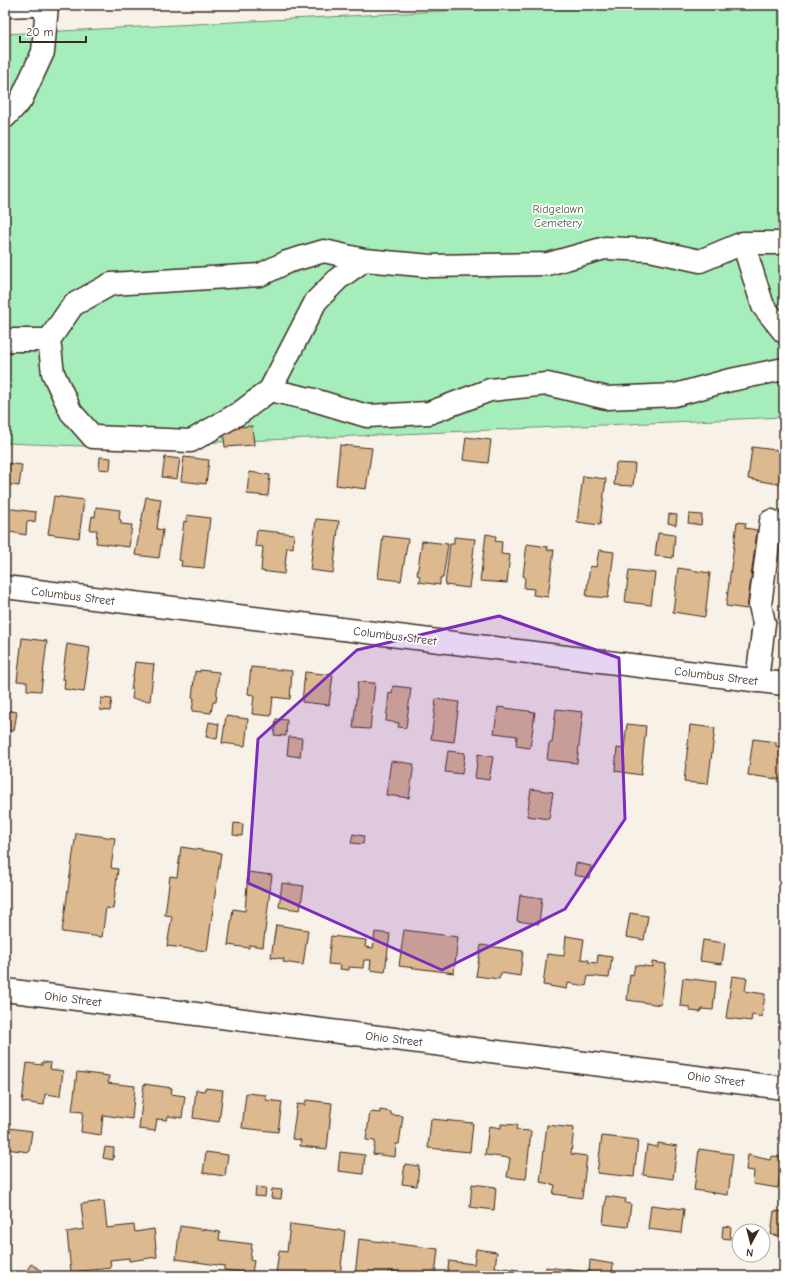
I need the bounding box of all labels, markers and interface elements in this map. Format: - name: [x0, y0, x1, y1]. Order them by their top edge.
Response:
- scale bar: [20, 18, 86, 44]
- text: 20 m: [26, 25, 54, 39]
- park label: Ridgelawn Cemetery: [532, 202, 584, 230]
- street label: Columbus Street: [30, 584, 116, 608]
- street label: Columbus Street: [352, 624, 438, 648]
- street label: Columbus Street: [673, 664, 759, 688]
- street label: Ohio Street: [44, 989, 103, 1010]
- street label: Ohio Street: [365, 1029, 424, 1050]
- street label: Ohio Street: [687, 1069, 746, 1090]
- north arrow: [731, 1223, 771, 1263]
- text: N: [745, 1246, 754, 1259]

